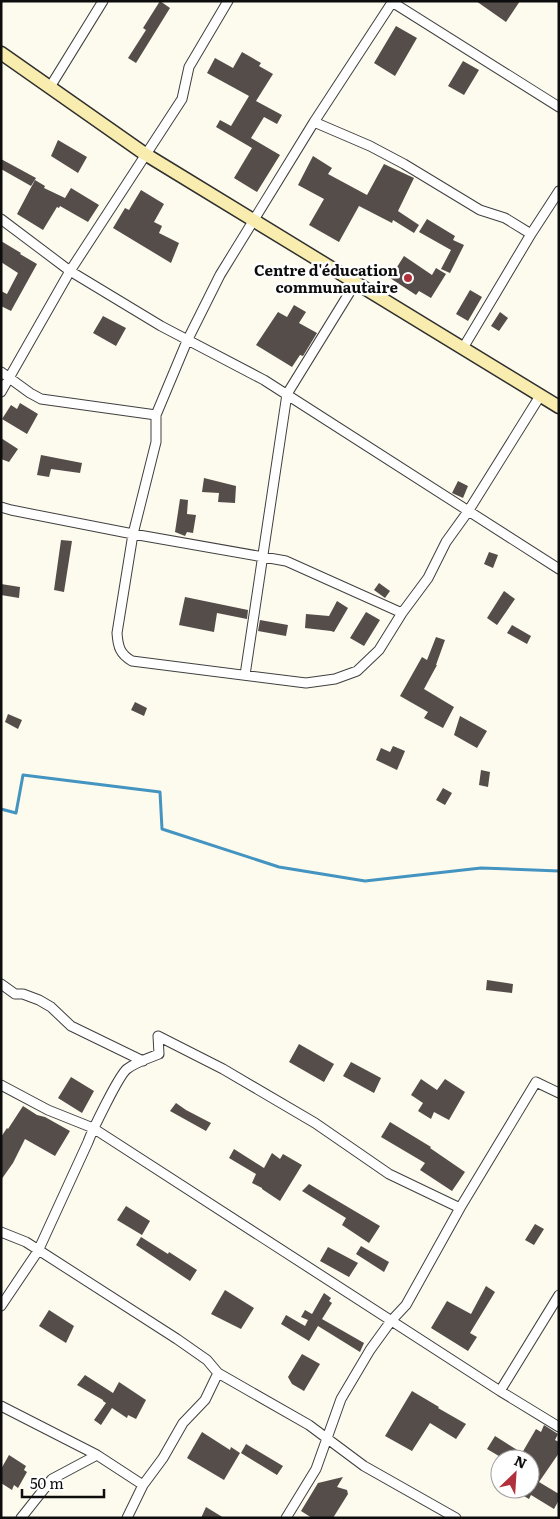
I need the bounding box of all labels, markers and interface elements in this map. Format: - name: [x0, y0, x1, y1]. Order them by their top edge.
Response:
- place label: Centre d'éducation communautaire: [254, 258, 399, 298]
- marker: Centre d'éducation communautaire: [402, 272, 414, 284]
- north arrow: [490, 1449, 540, 1499]
- text: N: [511, 1450, 531, 1473]
- scale bar: [22, 1466, 105, 1498]
- text: 50 m: [30, 1471, 64, 1494]

